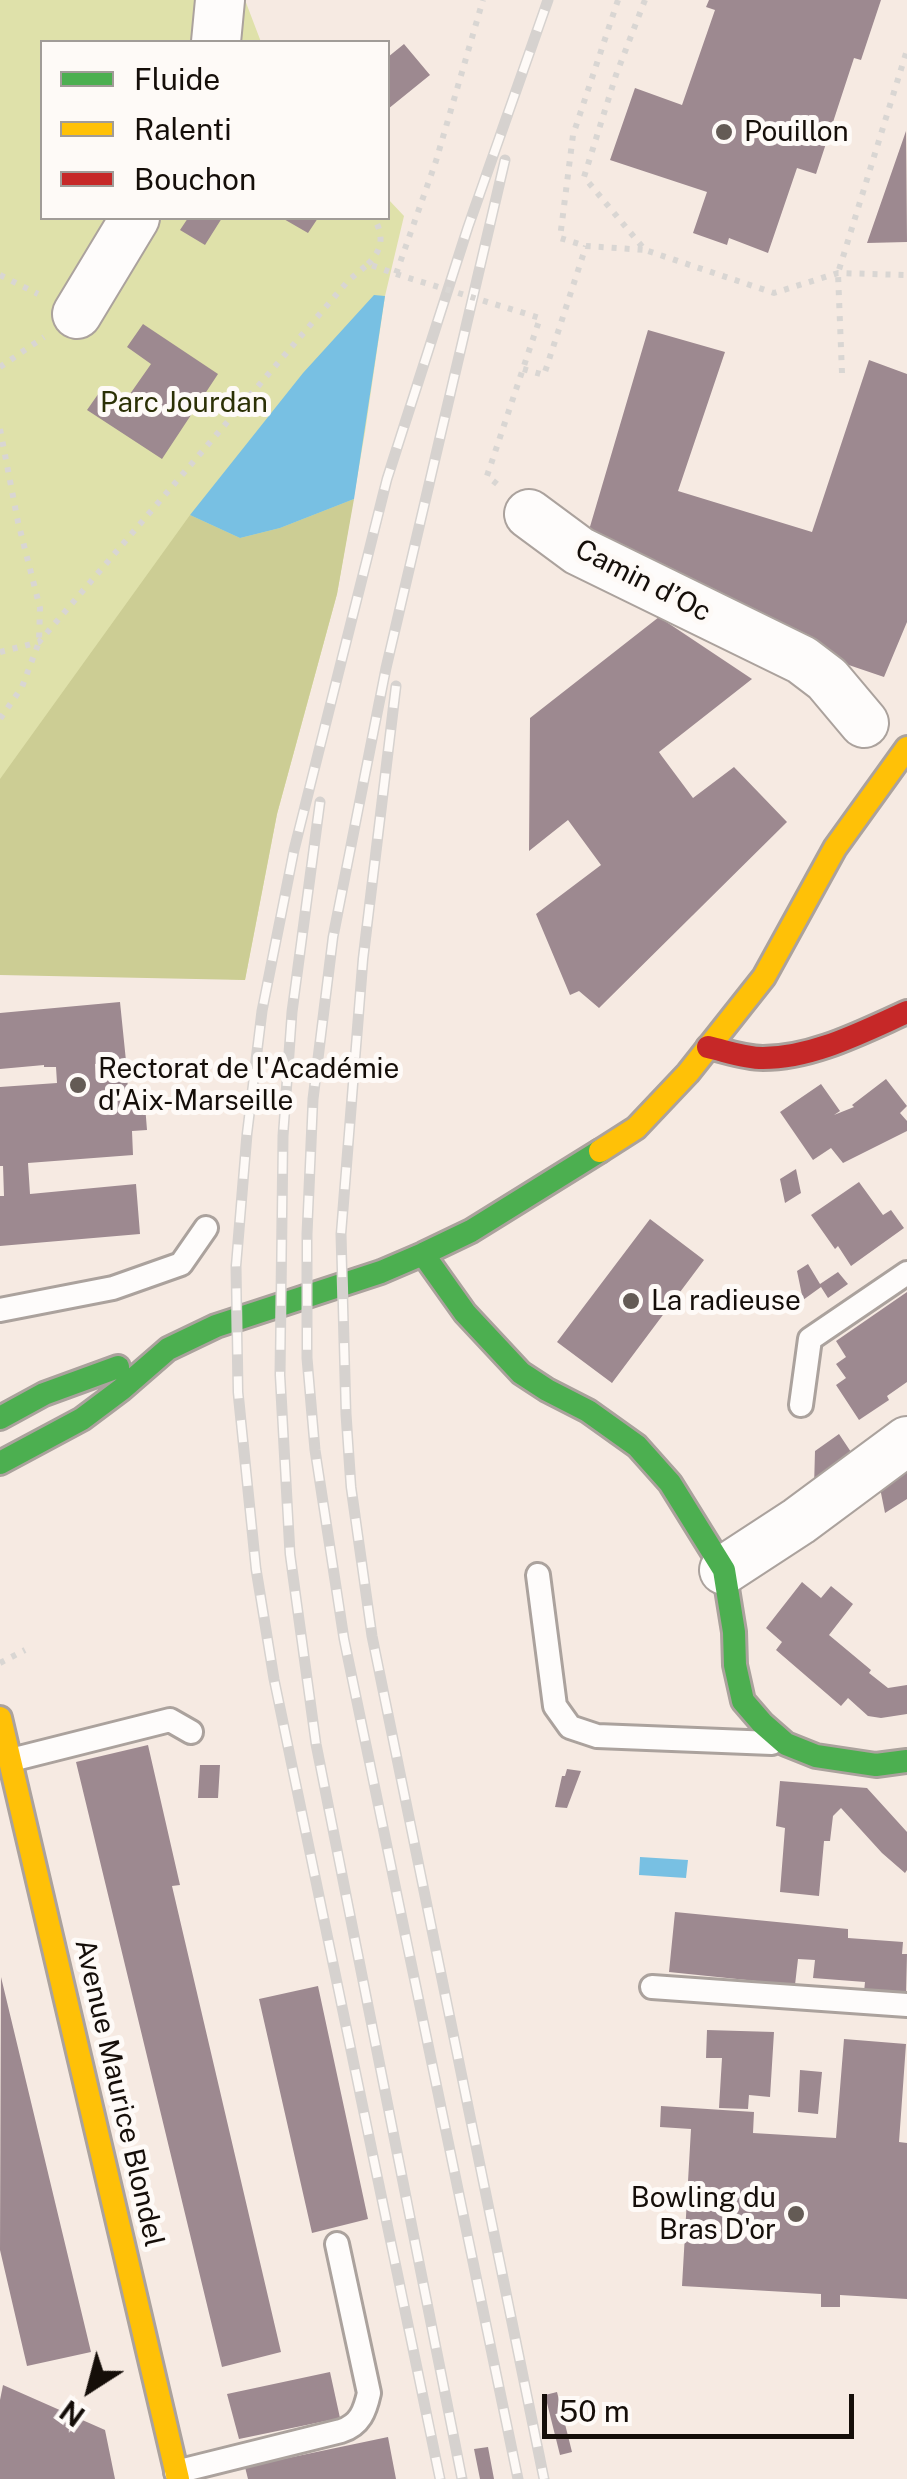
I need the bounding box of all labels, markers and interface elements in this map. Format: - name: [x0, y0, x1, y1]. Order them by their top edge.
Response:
- legend: [40, 40, 390, 220]
- text: Fluide: [134, 61, 220, 97]
- text: Ralenti: [134, 111, 232, 147]
- place label: Pouillon: [744, 115, 849, 149]
- marker: Pouillon: [713, 121, 735, 143]
- text: Bouchon: [134, 161, 256, 197]
- park label: Parc Jourdan: [100, 386, 268, 420]
- street label: Camin d’Oc: [570, 533, 716, 629]
- place label: Rectorat de l'Académie d'Aix-Marseille: [98, 1052, 399, 1118]
- marker: Rectorat de l'Académie d'Aix-Marseille: [67, 1074, 89, 1096]
- place label: La radieuse: [651, 1284, 801, 1318]
- marker: La radieuse: [620, 1290, 642, 1312]
- street label: Avenue Maurice Blondel: [67, 1936, 171, 2250]
- place label: Bowling du Bras D'or: [631, 2181, 776, 2247]
- marker: Bowling du Bras D'or: [785, 2203, 807, 2225]
- north arrow: [40, 2339, 140, 2439]
- scale bar: [547, 2374, 860, 2436]
- text: 50 m: [559, 2393, 630, 2429]
- text: N: [54, 2394, 91, 2433]

